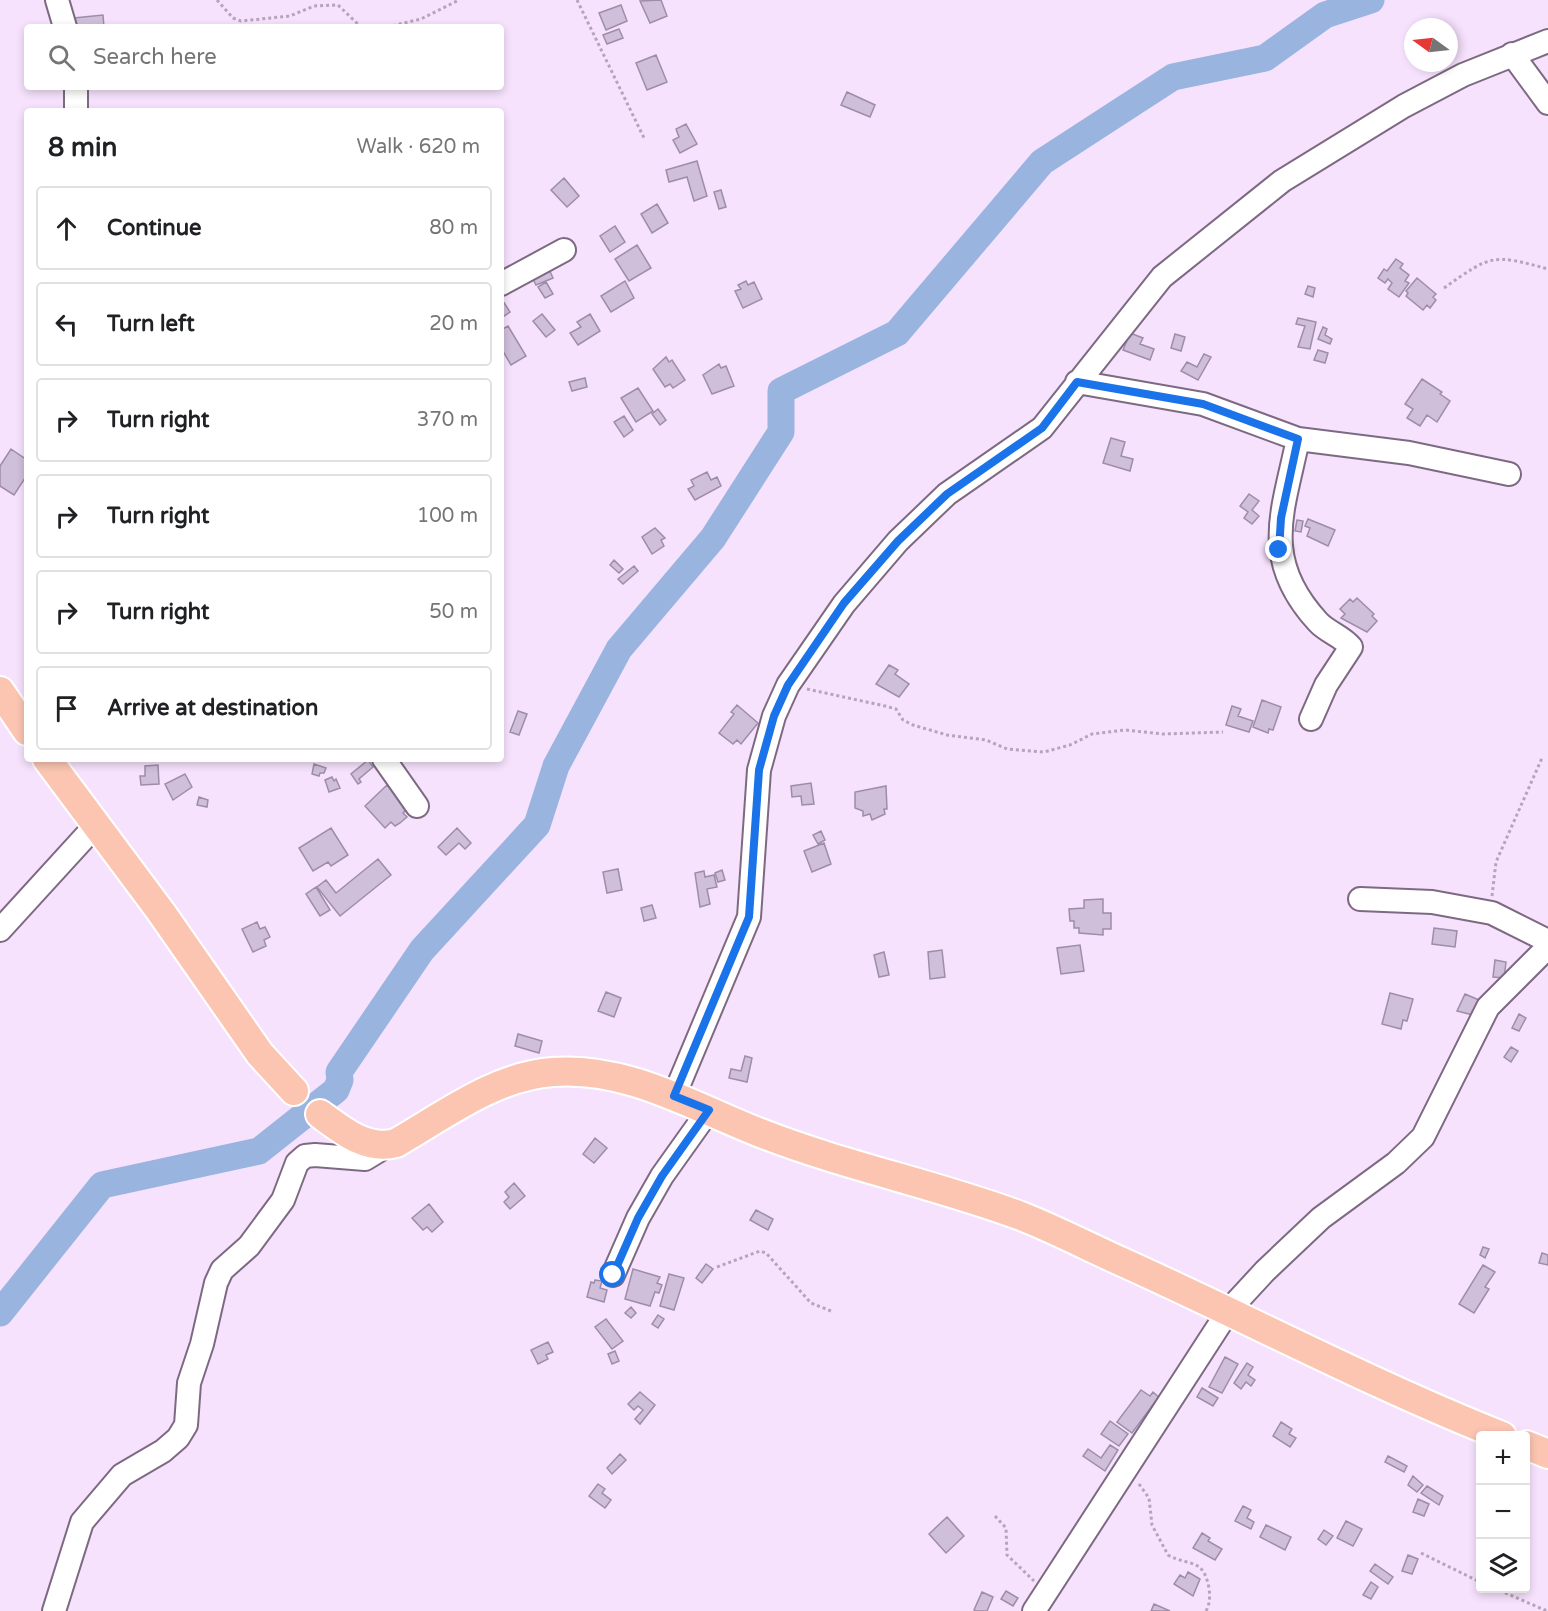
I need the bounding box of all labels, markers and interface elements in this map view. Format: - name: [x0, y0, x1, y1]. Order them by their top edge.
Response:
- north arrow: [1404, 18, 1458, 72]
- search box: [24, 24, 504, 90]
- icon: search: [45, 41, 78, 74]
- text: Search here: [93, 44, 217, 70]
- text: 8 min: [48, 132, 117, 163]
- text: Walk · 620 m: [357, 135, 480, 159]
- icon: ahead: [50, 212, 83, 245]
- text: Continue: [107, 215, 202, 241]
- text: 80 m: [429, 216, 478, 240]
- icon: left: [50, 308, 83, 341]
- text: Turn left: [107, 311, 195, 337]
- text: 20 m: [429, 312, 478, 336]
- icon: right: [50, 404, 83, 437]
- text: Turn right: [107, 407, 209, 433]
- text: 370 m: [417, 408, 478, 432]
- icon: right: [50, 500, 83, 533]
- text: Turn right: [107, 503, 209, 529]
- text: 100 m: [417, 504, 478, 528]
- route end: [1265, 536, 1291, 562]
- icon: right: [50, 596, 83, 629]
- text: Turn right: [107, 599, 209, 625]
- text: 50 m: [429, 600, 478, 624]
- icon: arrive: [50, 692, 83, 725]
- text: Arrive at destination: [107, 695, 318, 721]
- route start: [599, 1261, 625, 1287]
- map controls: [1476, 1431, 1530, 1593]
- button: +: [1476, 1431, 1530, 1485]
- button: −: [1476, 1485, 1530, 1539]
- button: layers: [1476, 1539, 1530, 1593]

